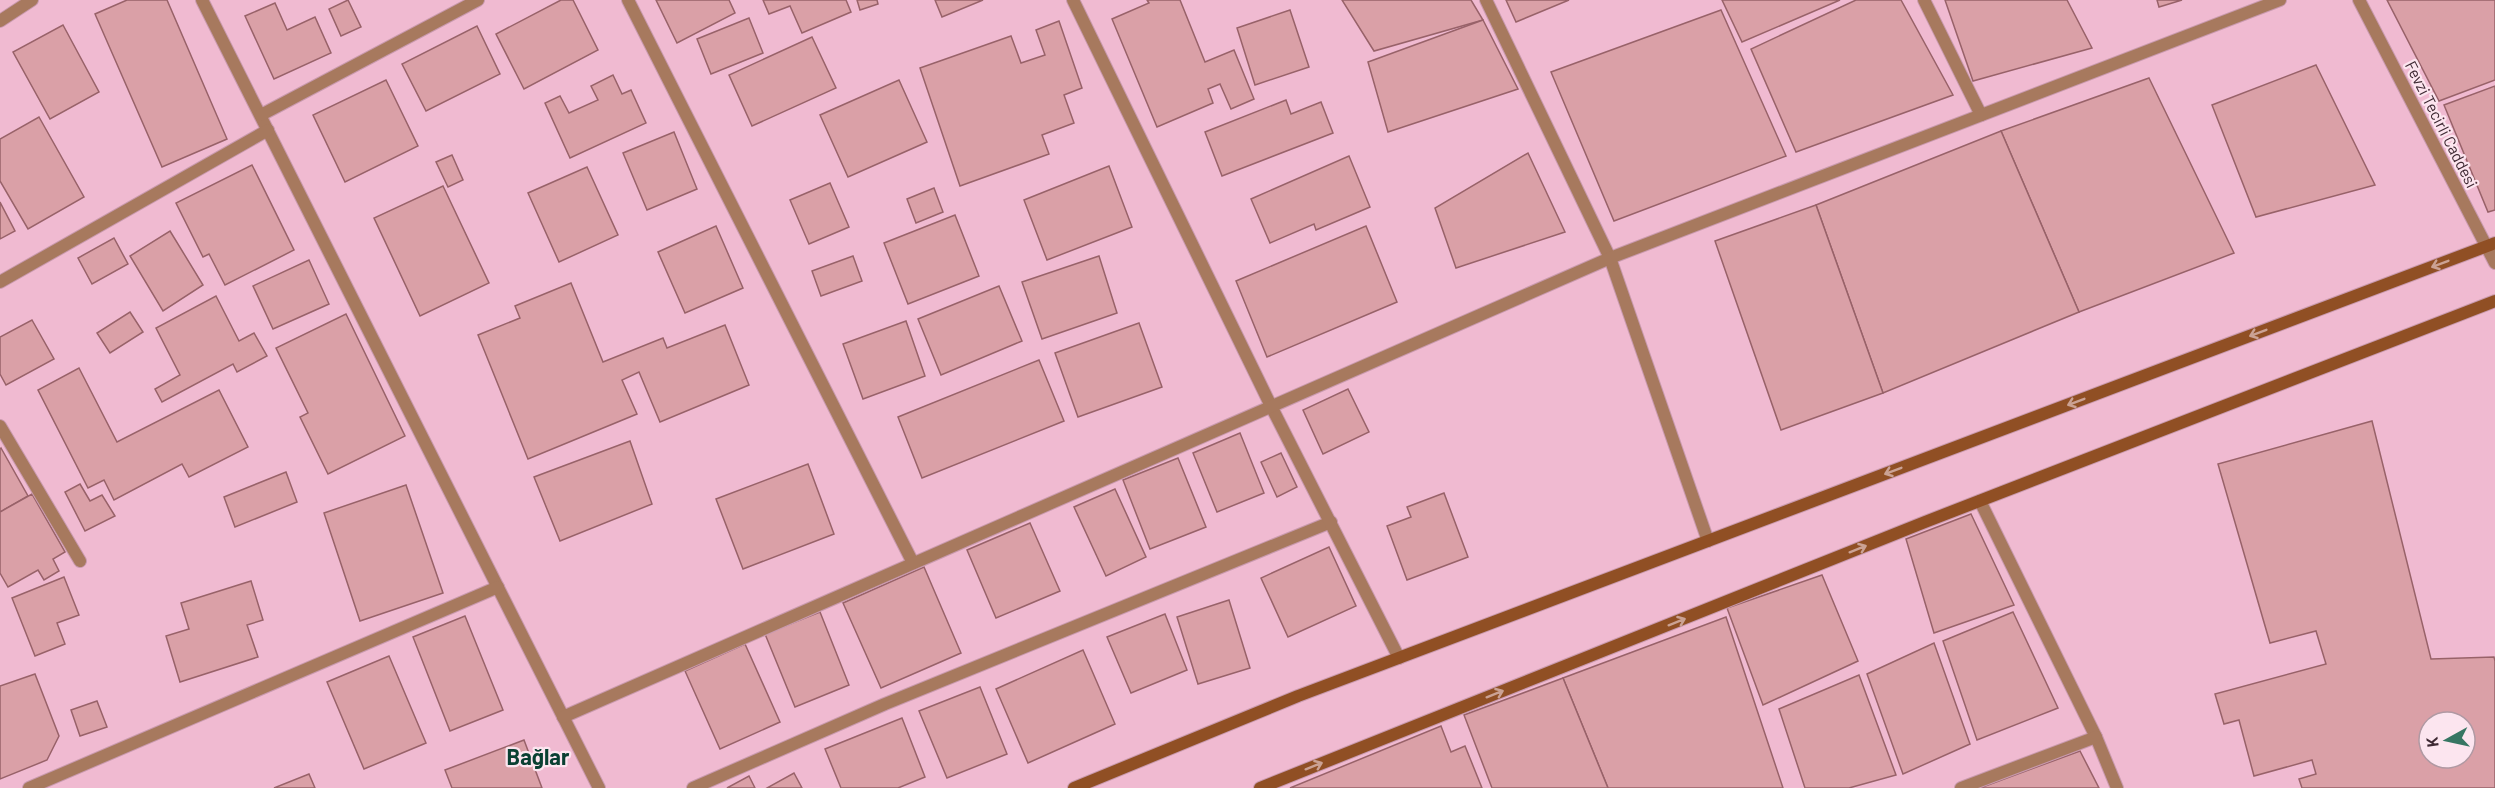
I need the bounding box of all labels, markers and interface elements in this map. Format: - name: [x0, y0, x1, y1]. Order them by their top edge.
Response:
- street label: Fevzi Tecirli Caddesi: [2402, 57, 2482, 191]
- one-way arrow: [2431, 259, 2450, 270]
- one-way arrow: [2249, 328, 2268, 339]
- one-way arrow: [2067, 397, 2085, 408]
- one-way arrow: [1884, 466, 1903, 477]
- one-way arrow: [1848, 543, 1866, 554]
- one-way arrow: [1667, 615, 1685, 626]
- one-way arrow: [1486, 688, 1504, 699]
- north arrow: [2417, 710, 2477, 770]
- text: K: [2422, 736, 2442, 748]
- district label: Bağlar: [507, 743, 570, 769]
- one-way arrow: [1305, 760, 1323, 771]

